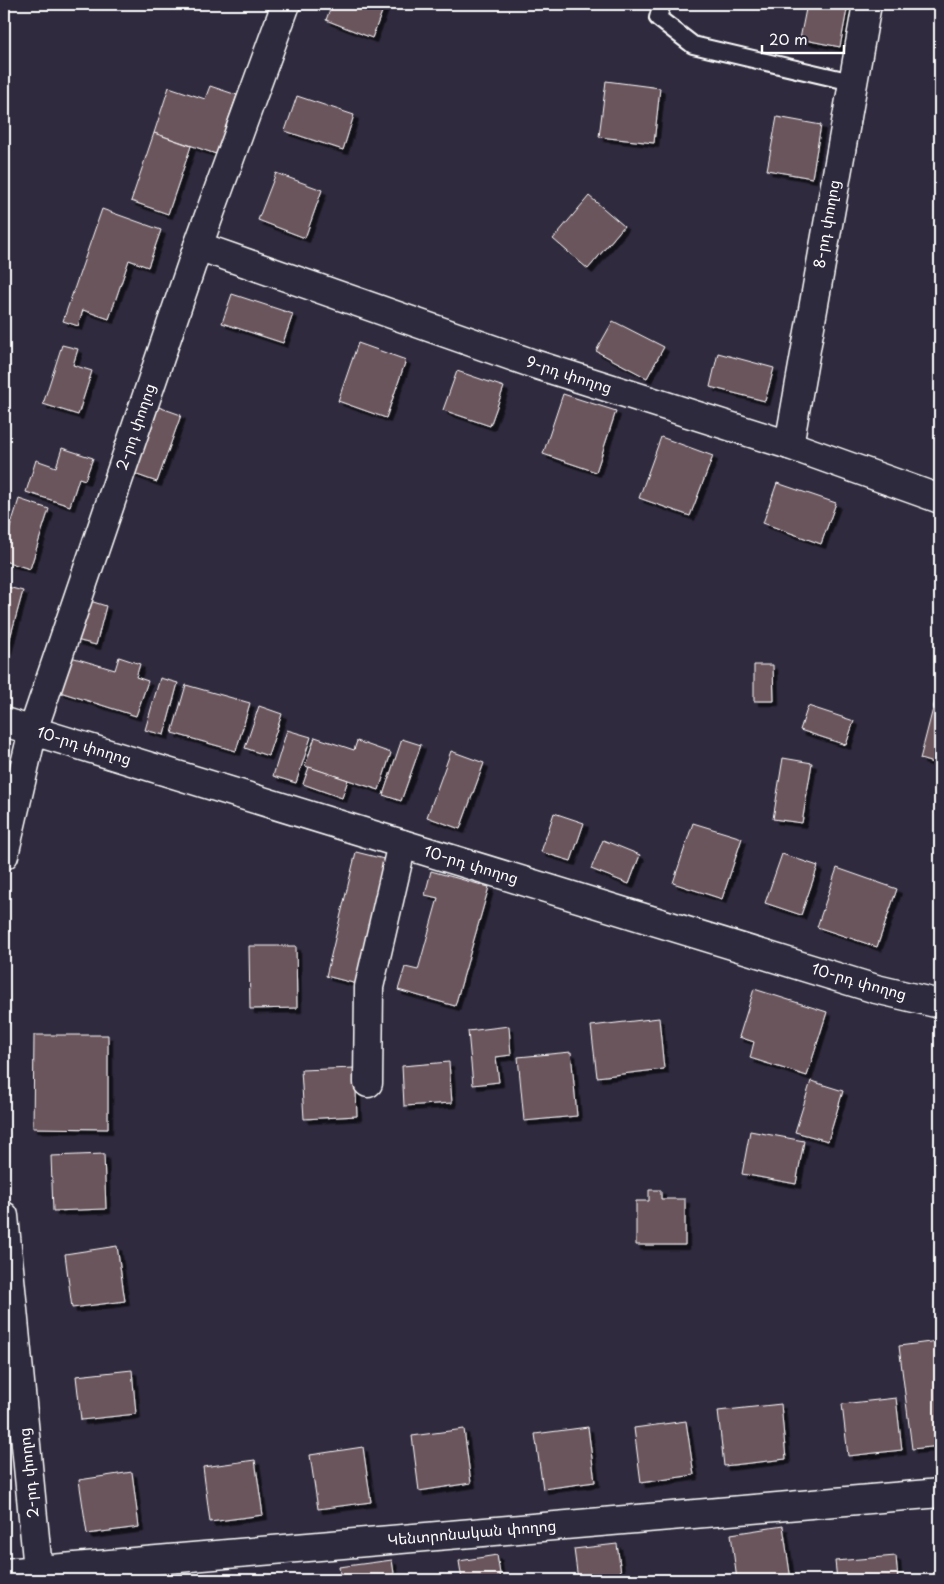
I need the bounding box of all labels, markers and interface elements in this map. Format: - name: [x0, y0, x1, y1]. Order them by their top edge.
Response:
- scale bar: [762, 22, 844, 54]
- text: 20 m: [769, 27, 808, 50]
- street label: 8-րդ փողոց: [806, 178, 845, 270]
- street label: 9-րդ փողոց: [524, 349, 615, 398]
- street label: 2-րդ փողոց: [109, 380, 160, 473]
- street label: 10-րդ փողոց: [34, 719, 135, 770]
- street label: 10-րդ փողոց: [421, 838, 522, 889]
- street label: 10-րդ փողոց: [809, 956, 910, 1005]
- street label: 2-րդ փողոց: [11, 1427, 44, 1519]
- street label: Կենտրոնական փողոց: [387, 1513, 557, 1550]

